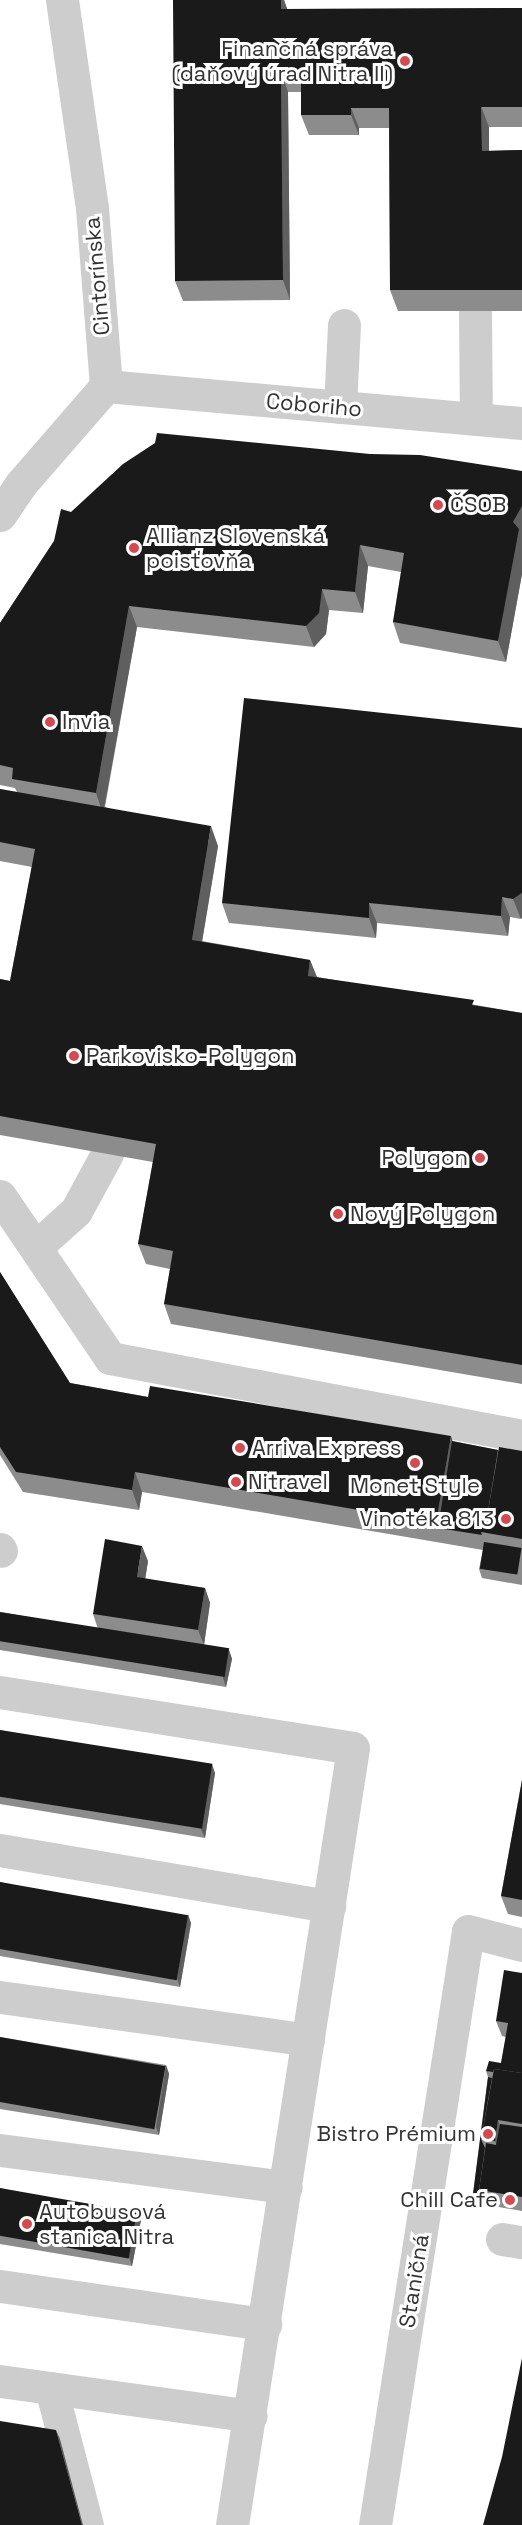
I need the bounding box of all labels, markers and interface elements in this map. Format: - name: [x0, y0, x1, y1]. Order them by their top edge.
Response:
- place label: Finančná správa (daňový úrad Nitra II): [172, 35, 393, 86]
- marker: Finančná správa (daňový úrad Nitra II): [398, 54, 412, 68]
- street label: Cintorínska: [79, 216, 115, 336]
- street label: Coboriho: [265, 388, 363, 422]
- place label: ČSOB: [450, 492, 506, 518]
- marker: ČSOB: [431, 498, 445, 512]
- place label: Allianz Slovenská poisťovňa: [146, 522, 325, 574]
- marker: Allianz Slovenská poisťovňa: [127, 541, 141, 555]
- place label: Invia: [62, 709, 110, 735]
- marker: Invia: [43, 715, 57, 729]
- place label: Parkovisko-Polygon: [86, 1043, 295, 1069]
- marker: Parkovisko-Polygon: [67, 1049, 81, 1063]
- place label: Polygon: [381, 1145, 468, 1171]
- marker: Polygon: [473, 1151, 487, 1165]
- place label: Nový Polygon: [350, 1201, 495, 1227]
- marker: Nový Polygon: [331, 1207, 345, 1221]
- place label: Arriva Express: [252, 1435, 401, 1461]
- marker: Arriva Express: [233, 1441, 247, 1455]
- marker: Monet Style: [408, 1456, 422, 1470]
- place label: Nitravel: [248, 1469, 328, 1495]
- place label: Monet Style: [350, 1473, 480, 1499]
- marker: Nitravel: [229, 1475, 243, 1489]
- place label: Vinotéka 813: [360, 1506, 494, 1532]
- marker: Vinotéka 813: [499, 1512, 513, 1526]
- place label: Bistro Prémium: [317, 2121, 476, 2147]
- marker: Bistro Prémium: [481, 2127, 495, 2141]
- place label: Chill Cafe: [400, 2187, 498, 2213]
- marker: Chill Cafe: [503, 2193, 517, 2207]
- place label: Autobusová stanica Nitra: [39, 2198, 174, 2250]
- marker: Autobusová stanica Nitra: [20, 2217, 34, 2231]
- street label: Staničná: [394, 2232, 434, 2330]

